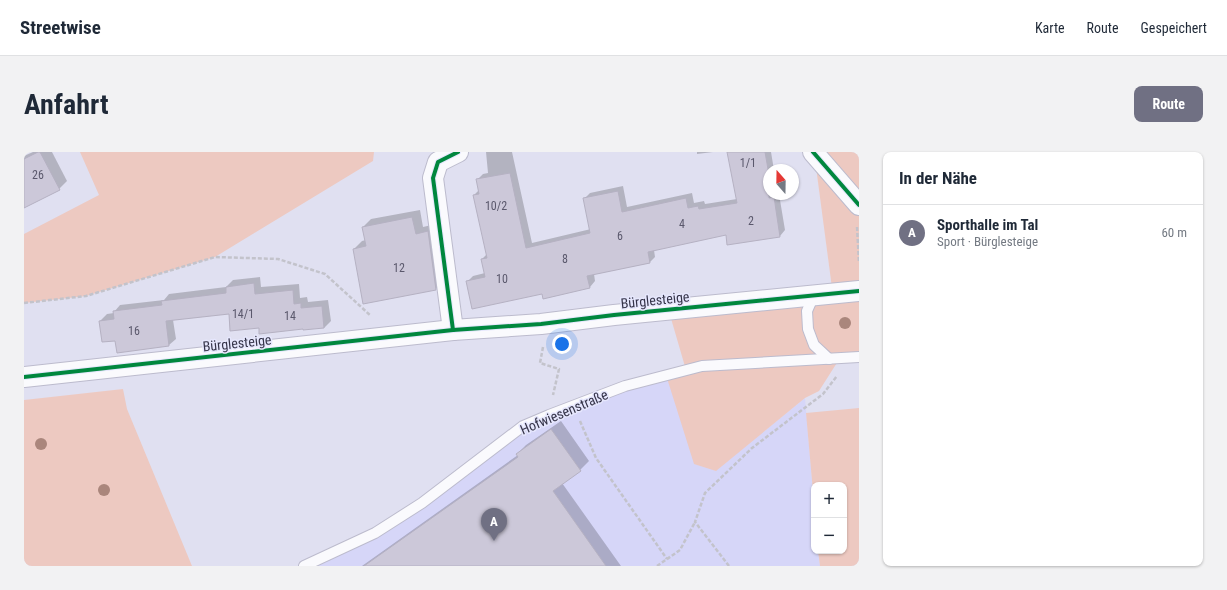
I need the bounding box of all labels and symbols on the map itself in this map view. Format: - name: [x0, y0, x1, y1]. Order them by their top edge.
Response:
- house number: 1/1: [740, 156, 756, 170]
- north arrow: [763, 164, 799, 200]
- house number: 26: [32, 168, 44, 182]
- house number: 10/2: [485, 199, 507, 213]
- house number: 2: [748, 214, 754, 228]
- house number: 4: [679, 217, 685, 231]
- house number: 6: [617, 229, 623, 243]
- house number: 8: [562, 252, 568, 266]
- house number: 12: [393, 261, 405, 275]
- house number: 10: [496, 272, 508, 286]
- street label: Bürglesteige: [620, 288, 691, 312]
- house number: 14/1: [232, 307, 254, 321]
- house number: 14: [284, 309, 296, 323]
- house number: 16: [128, 324, 140, 338]
- street label: Bürglesteige: [202, 331, 273, 355]
- your location: [552, 334, 572, 354]
- street label: Hofwiesenstraße: [518, 386, 611, 438]
- pin: A: [481, 508, 507, 541]

